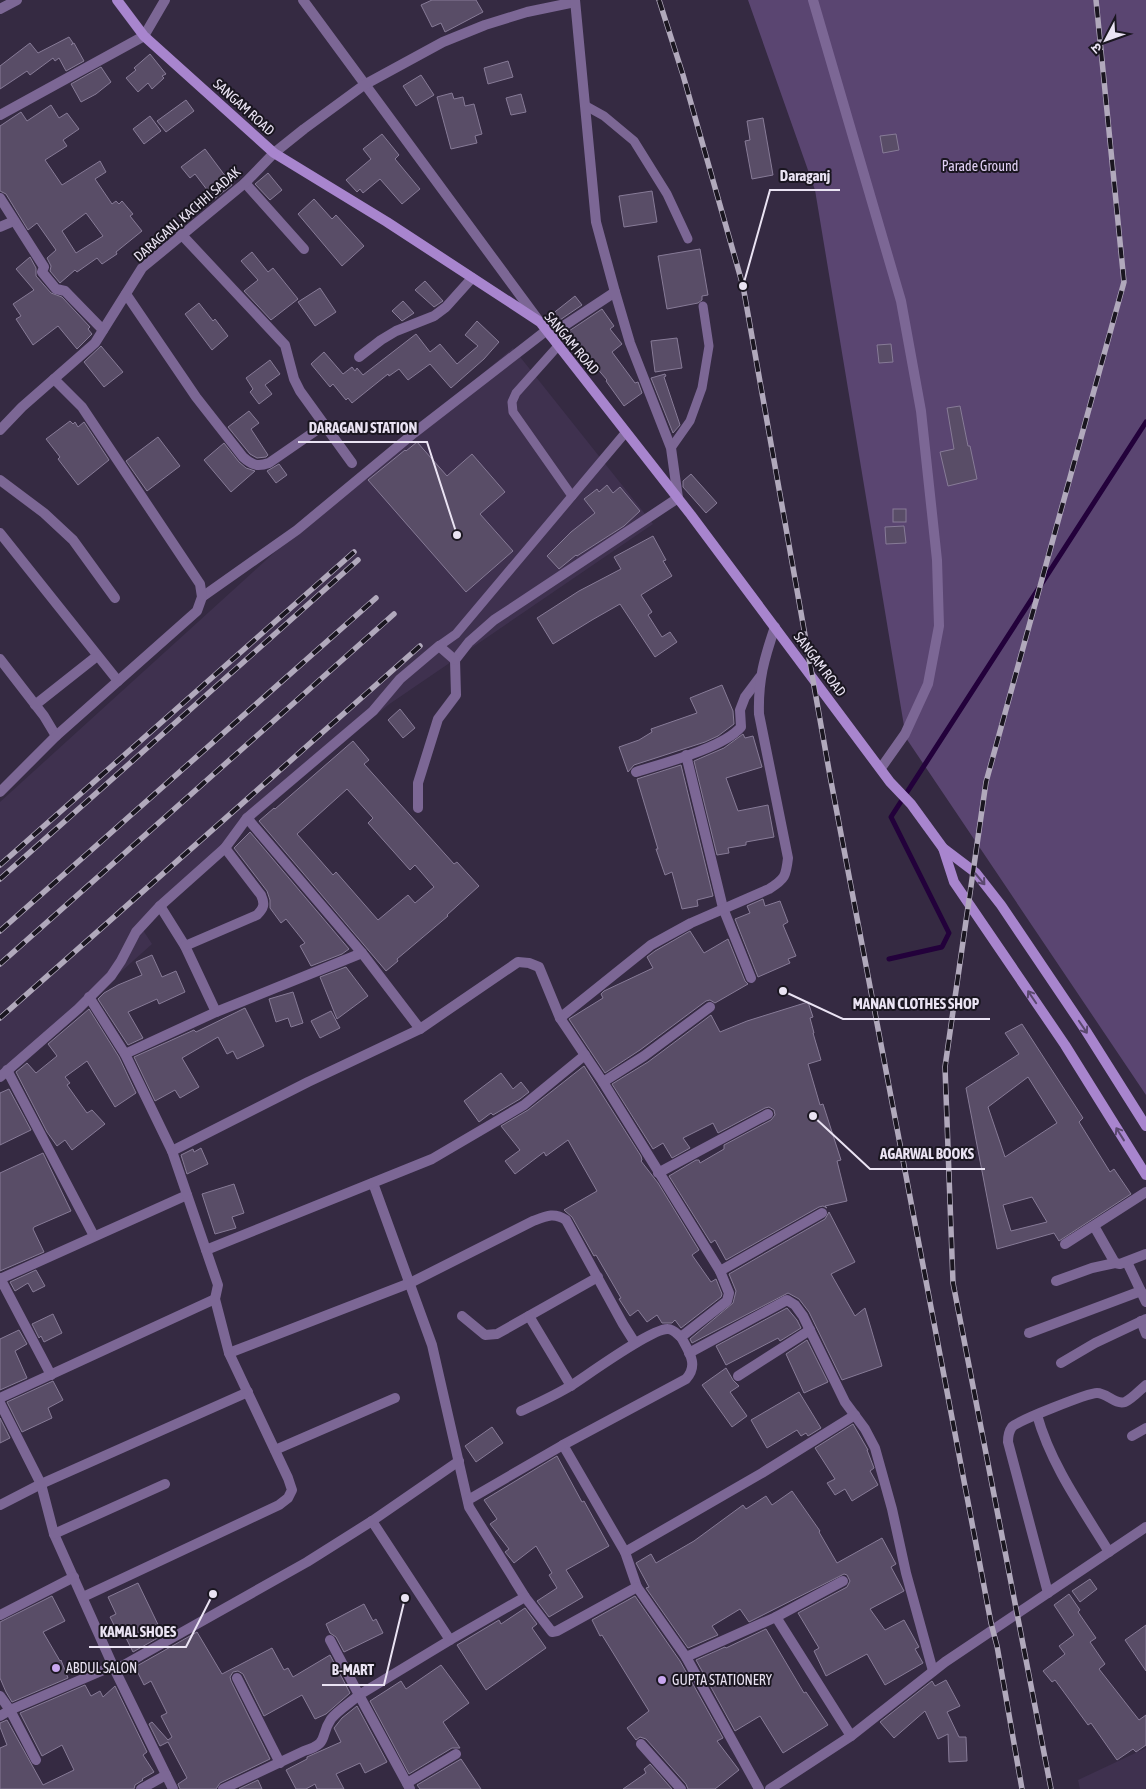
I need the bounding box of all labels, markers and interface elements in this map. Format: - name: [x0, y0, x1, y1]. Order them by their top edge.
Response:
- north arrow: [1081, 15, 1131, 65]
- text: उ: [1087, 40, 1105, 57]
- street label: SANGAM ROAD: [210, 76, 278, 139]
- park label: Parade Ground: [942, 158, 1018, 174]
- callout: Daraganj: [770, 160, 840, 190]
- street label: DARAGANJ, KACHHI SADAK: [131, 163, 244, 265]
- text: Daraganj: [780, 167, 830, 184]
- street label: SANGAM ROAD: [541, 309, 603, 377]
- callout: DARAGANJ STATION: [298, 412, 427, 442]
- text: DARAGANJ STATION: [309, 419, 417, 436]
- street label: SANGAM ROAD: [791, 629, 849, 699]
- one-way arrow: [975, 872, 986, 885]
- callout: MANAN CLOTHES SHOP: [843, 989, 990, 1019]
- one-way arrow: [1027, 990, 1037, 1004]
- text: MANAN CLOTHES SHOP: [853, 995, 980, 1012]
- one-way arrow: [1078, 1019, 1088, 1033]
- one-way arrow: [1115, 1127, 1125, 1141]
- callout: AGARWAL BOOKS: [870, 1139, 985, 1169]
- text: AGARWAL BOOKS: [879, 1145, 975, 1162]
- callout: KAMAL SHOES: [89, 1617, 186, 1647]
- text: KAMAL SHOES: [100, 1623, 177, 1640]
- callout: B-MART: [322, 1655, 384, 1685]
- place label: ABDUL SALON: [66, 1660, 137, 1676]
- text: B-MART: [332, 1661, 375, 1678]
- marker: ABDUL SALON: [50, 1662, 62, 1674]
- place label: GUPTA STATIONERY: [672, 1672, 773, 1688]
- marker: GUPTA STATIONERY: [656, 1674, 668, 1686]

